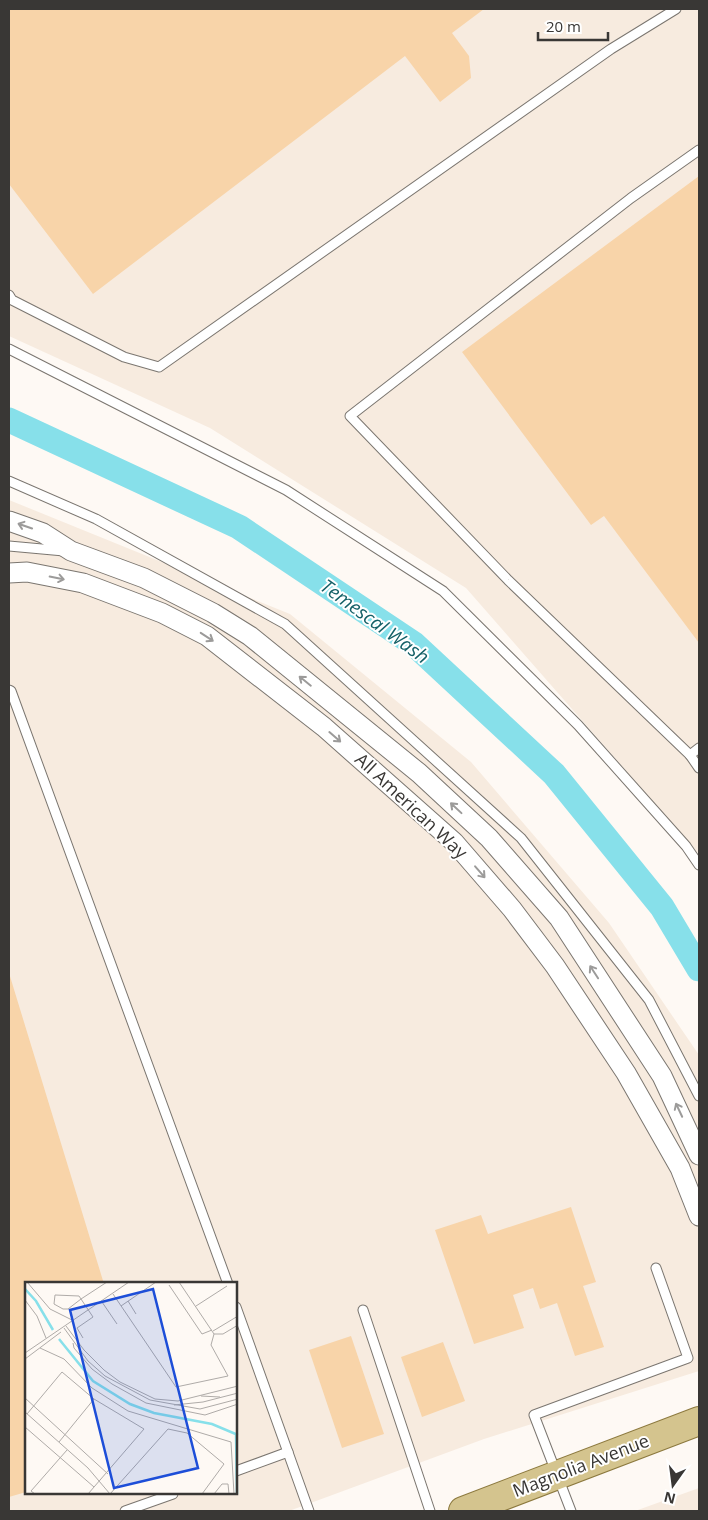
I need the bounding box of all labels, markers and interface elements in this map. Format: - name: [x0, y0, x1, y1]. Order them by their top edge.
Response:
- scale bar: [538, 10, 608, 42]
- text: 20 m: [546, 16, 581, 36]
- one-way arrow: [18, 521, 34, 531]
- water label: Temescal Wash: [315, 573, 435, 669]
- one-way arrow: [49, 574, 65, 584]
- one-way arrow: [200, 633, 214, 643]
- one-way arrow: [299, 676, 312, 687]
- one-way arrow: [329, 731, 342, 743]
- street label: All American Way: [350, 747, 474, 864]
- one-way arrow: [450, 802, 463, 814]
- one-way arrow: [474, 865, 485, 878]
- one-way arrow: [589, 965, 599, 979]
- one-way arrow: [673, 1103, 683, 1118]
- inset map: [25, 1282, 238, 1495]
- street label: Magnolia Avenue: [509, 1428, 652, 1502]
- north arrow: [648, 1460, 698, 1510]
- text: N: [662, 1488, 678, 1509]

